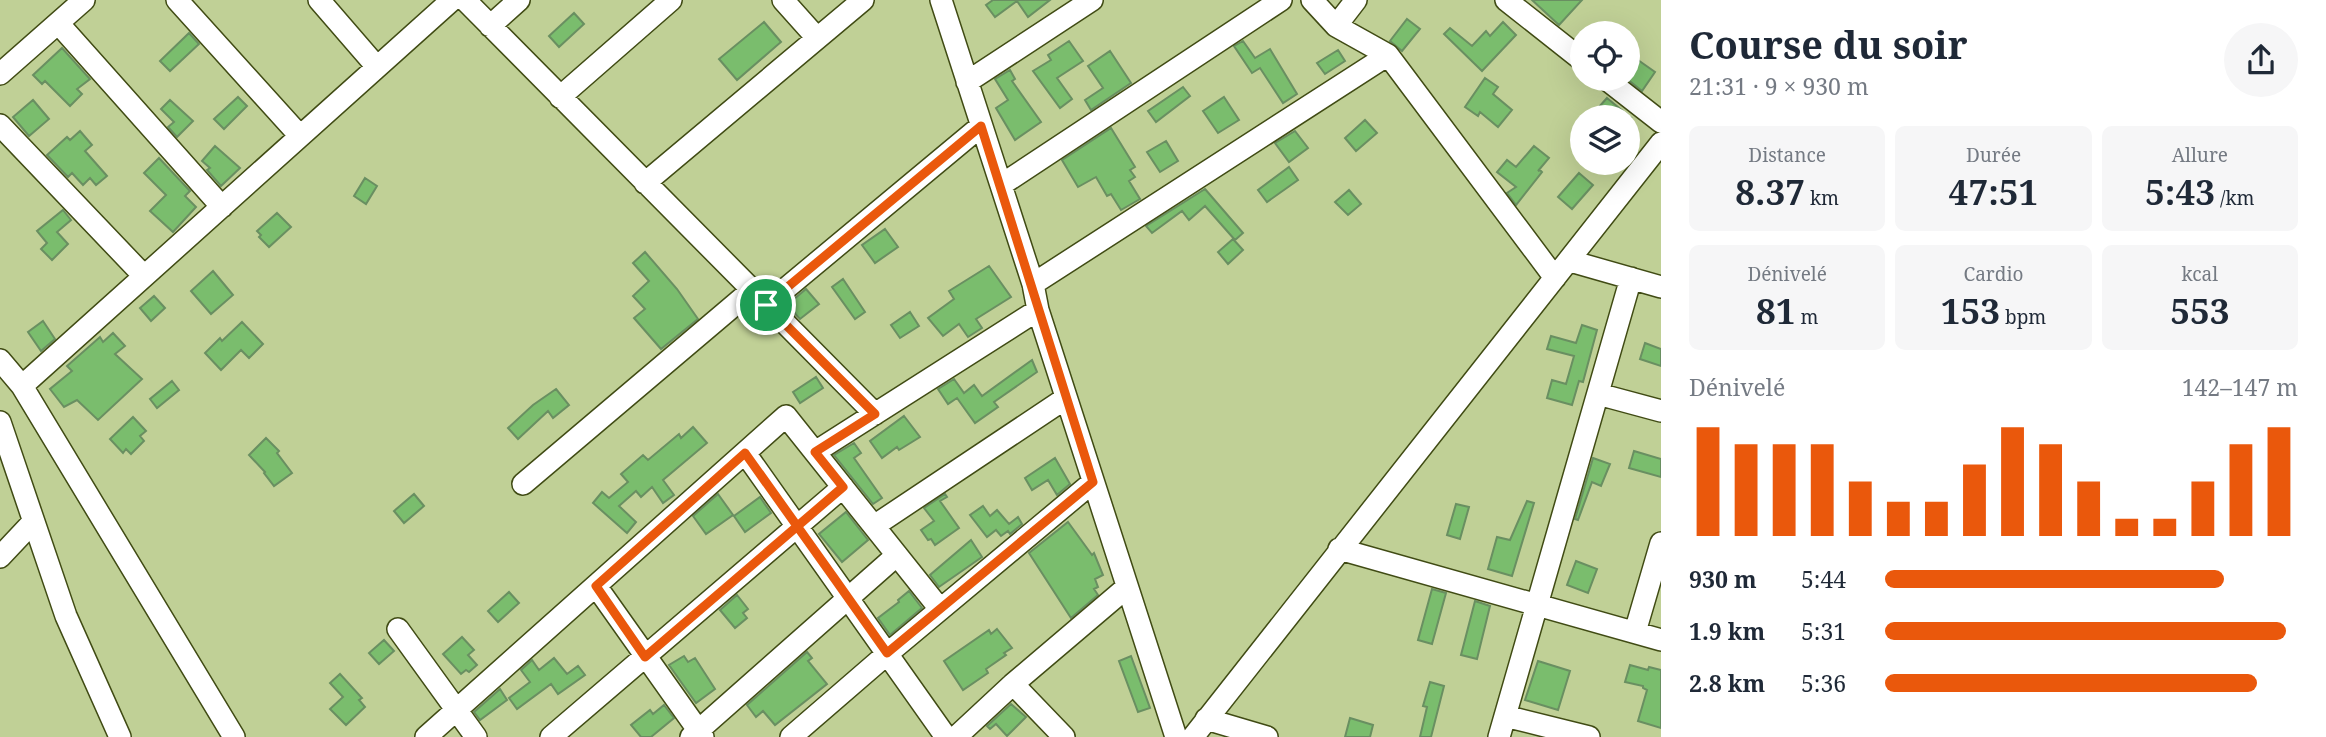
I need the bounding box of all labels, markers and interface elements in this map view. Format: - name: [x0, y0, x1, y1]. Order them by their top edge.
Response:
- text: Course du soir: [1689, 18, 1968, 70]
- map controls: [1570, 21, 1640, 175]
- button: locate: [1570, 21, 1640, 91]
- button: share: [2224, 23, 2298, 97]
- text: 21:31 · 9 × 930 m: [1689, 70, 1869, 102]
- button: layers: [1570, 105, 1640, 175]
- text: Distance: [1748, 142, 1826, 168]
- text: Durée: [1966, 142, 2021, 168]
- text: Allure: [2172, 142, 2228, 168]
- text: 8.37: [1735, 168, 1805, 215]
- text: 47:51: [1949, 168, 2038, 215]
- text: 5:43: [2145, 168, 2215, 215]
- text: km: [1805, 185, 1839, 211]
- text: /km: [2215, 185, 2255, 211]
- text: Dénivelé: [1747, 261, 1827, 287]
- text: Cardio: [1963, 261, 2024, 287]
- text: kcal: [2181, 261, 2218, 287]
- pin: [736, 275, 796, 335]
- icon: arrive: [747, 286, 785, 324]
- text: 81: [1756, 287, 1795, 334]
- text: 153: [1941, 287, 2000, 334]
- text: 553: [2170, 287, 2229, 334]
- text: m: [1795, 304, 1818, 330]
- text: bpm: [2000, 304, 2046, 330]
- text: Dénivelé: [1689, 371, 1785, 403]
- text: 142–147 m: [2182, 371, 2298, 403]
- text: 930 m: [1689, 563, 1757, 595]
- text: 5:44: [1801, 563, 1846, 595]
- text: 1.9 km: [1689, 615, 1765, 647]
- text: 5:31: [1801, 615, 1846, 647]
- text: 2.8 km: [1689, 667, 1765, 699]
- text: 5:36: [1801, 667, 1846, 699]

